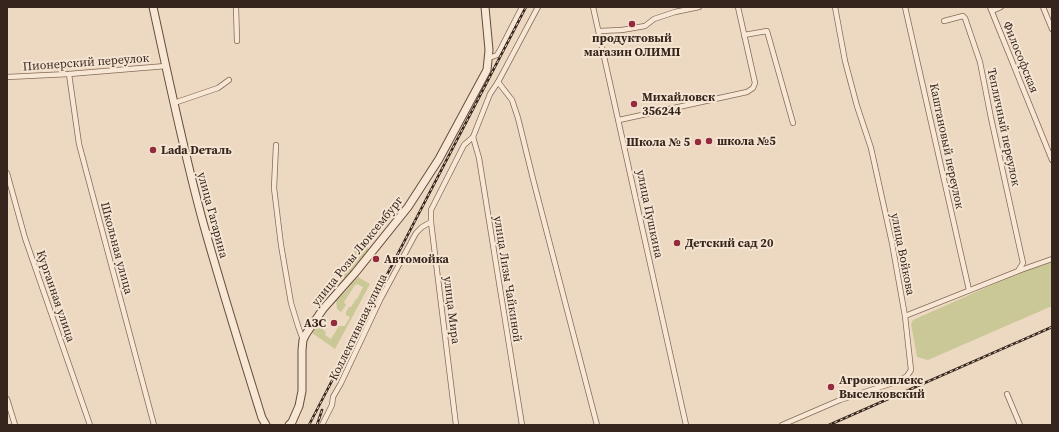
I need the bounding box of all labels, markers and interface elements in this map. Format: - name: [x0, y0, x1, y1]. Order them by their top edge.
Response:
- marker: продуктовый магазин ОЛИМП: [627, 19, 637, 29]
- street label: Философская: [999, 19, 1043, 95]
- place label: продуктовый магазин ОЛИМП: [584, 30, 680, 60]
- street label: Пионерский переулок: [22, 50, 150, 74]
- street label: Тепличный переулок: [984, 66, 1024, 188]
- street label: Каштановый переулок: [926, 82, 968, 211]
- place label: Михайловск 356244: [642, 89, 715, 119]
- marker: Михайловск 356244: [629, 99, 639, 109]
- place label: школа №5: [717, 133, 776, 149]
- place label: Школа № 5: [626, 134, 690, 150]
- marker: школа №5: [704, 136, 714, 146]
- marker: Школа № 5: [693, 137, 703, 147]
- place label: Lada Dеталь: [161, 142, 232, 158]
- marker: Lada Dеталь: [148, 145, 158, 155]
- street label: улица Пушкина: [633, 168, 667, 261]
- street label: улица Гагарина: [194, 170, 232, 261]
- street label: улица Розы Люксембург: [308, 192, 407, 309]
- street label: Школьная улица: [97, 200, 137, 297]
- street label: улица Войкова: [887, 211, 919, 297]
- street label: улица Лизы Чайкиной: [490, 215, 526, 344]
- place label: Детский сад 20: [685, 235, 774, 251]
- marker: Детский сад 20: [672, 238, 682, 248]
- street label: Курганная улица: [33, 248, 79, 345]
- place label: Автомойка: [384, 251, 450, 267]
- marker: Автомойка: [371, 254, 381, 264]
- street label: Коллективная улица: [325, 270, 391, 383]
- street label: улица Мира: [440, 275, 464, 346]
- place label: АЗС: [304, 315, 327, 331]
- marker: АЗС: [329, 318, 339, 328]
- place label: Агрокомплекс Выселковский: [839, 372, 925, 402]
- marker: Агрокомплекс Выселковский: [826, 382, 836, 392]

